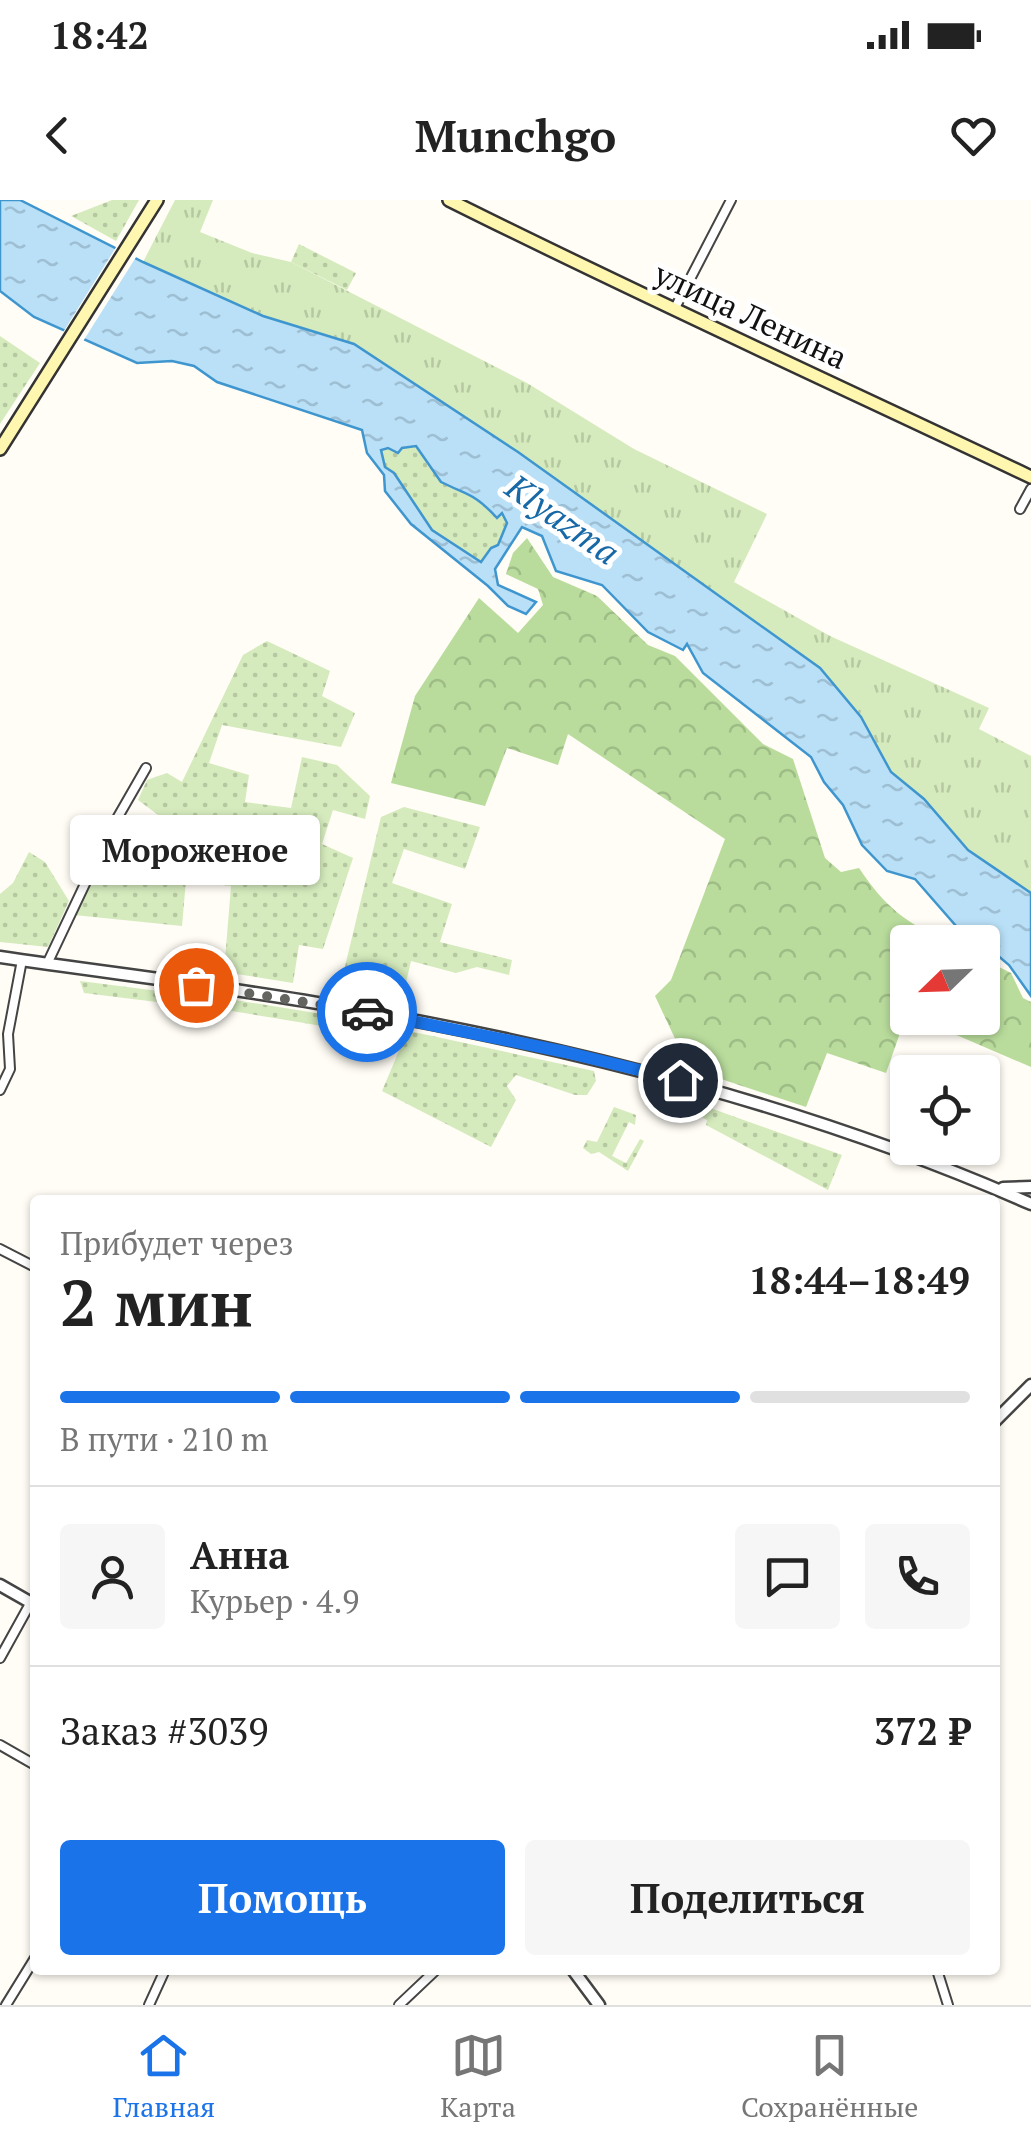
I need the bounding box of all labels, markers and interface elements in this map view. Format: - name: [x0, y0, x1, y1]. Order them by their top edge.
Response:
- text: 18:42: [50, 10, 149, 60]
- text: Munchgo: [415, 105, 616, 165]
- icon: back: [30, 108, 85, 163]
- icon: heart: [946, 108, 1001, 163]
- street label: улица Ленина: [647, 252, 854, 378]
- water label: Klyazma: [496, 463, 629, 575]
- callout: Мороженое: [71, 815, 321, 885]
- text: Мороженое: [102, 829, 288, 871]
- north arrow: [890, 925, 1000, 1035]
- map controls: [890, 925, 1000, 1165]
- pin: [154, 943, 239, 1028]
- icon: bag: [169, 958, 224, 1013]
- courier: [317, 962, 417, 1062]
- icon: car: [340, 985, 395, 1040]
- pin: [638, 1038, 723, 1123]
- icon: home: [653, 1053, 708, 1108]
- button: locate: [890, 1055, 1000, 1165]
- text: Прибудет через: [60, 1222, 294, 1264]
- text: 18:44–18:49: [748, 1255, 970, 1305]
- text: 2 мин: [60, 1258, 253, 1345]
- text: В пути · 210 m: [60, 1418, 268, 1460]
- button: person: [60, 1524, 165, 1629]
- button: chat: [735, 1524, 840, 1629]
- button: phone: [865, 1524, 970, 1629]
- text: Анна: [190, 1530, 289, 1580]
- text: Курьер · 4.9: [190, 1580, 359, 1622]
- text: Заказ #3039: [60, 1706, 269, 1756]
- text: 372 ₽: [874, 1706, 970, 1756]
- button: Помощь: [60, 1840, 505, 1955]
- button: Поделиться: [525, 1840, 970, 1955]
- tab: Главная: [113, 2028, 215, 2125]
- tab: Карта: [440, 2028, 516, 2125]
- tab: Сохранённые: [741, 2028, 918, 2125]

